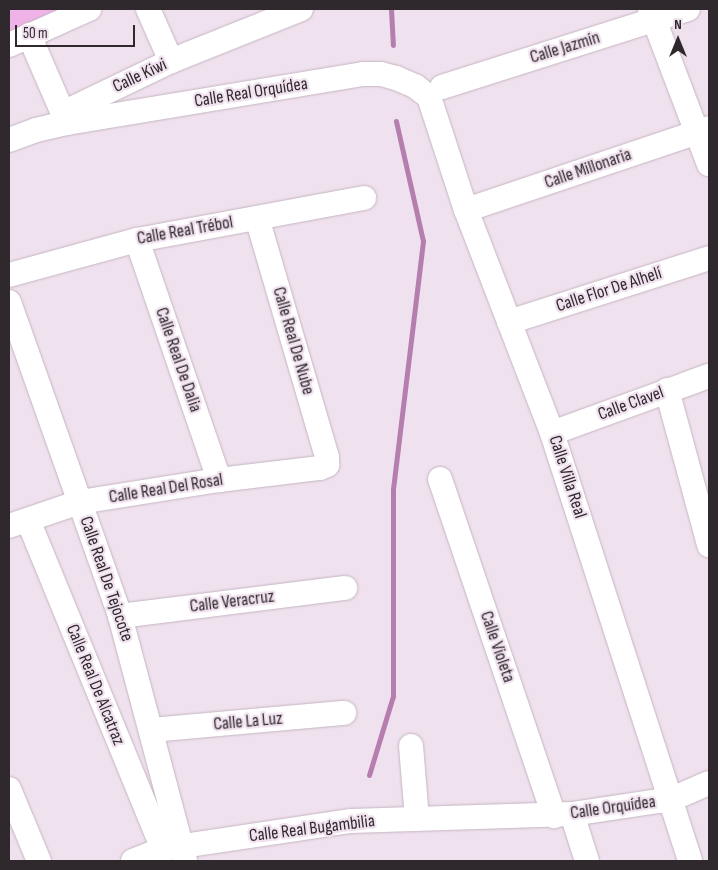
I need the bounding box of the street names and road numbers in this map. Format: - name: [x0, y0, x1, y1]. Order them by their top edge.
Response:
- street label: Calle Jazmín: [527, 27, 603, 69]
- street label: Calle Kiwi: [110, 54, 170, 98]
- street label: Calle Real Orquídea: [193, 73, 309, 113]
- street label: Calle Millonaria: [542, 144, 634, 194]
- street label: Calle Real Trébol: [135, 212, 235, 250]
- street label: Calle Flor De Alhelí: [553, 263, 665, 317]
- street label: Calle Real De Nube: [267, 285, 319, 397]
- street label: Calle Real De Dalia: [150, 305, 206, 415]
- street label: Calle Clavel: [595, 382, 667, 426]
- street label: Calle Villa Real: [543, 433, 591, 521]
- street label: Calle Real Del Rosal: [107, 469, 225, 509]
- street label: Calle Real De Tejocote: [74, 514, 138, 644]
- street label: Calle Veracruz: [189, 586, 275, 618]
- street label: Calle Violeta: [475, 609, 519, 685]
- street label: Calle Real De Alcatraz: [61, 621, 129, 749]
- street label: Calle La Luz: [213, 708, 283, 736]
- street label: Calle Orquídea: [569, 791, 657, 825]
- street label: Calle Real Bugambilia: [248, 811, 376, 847]

